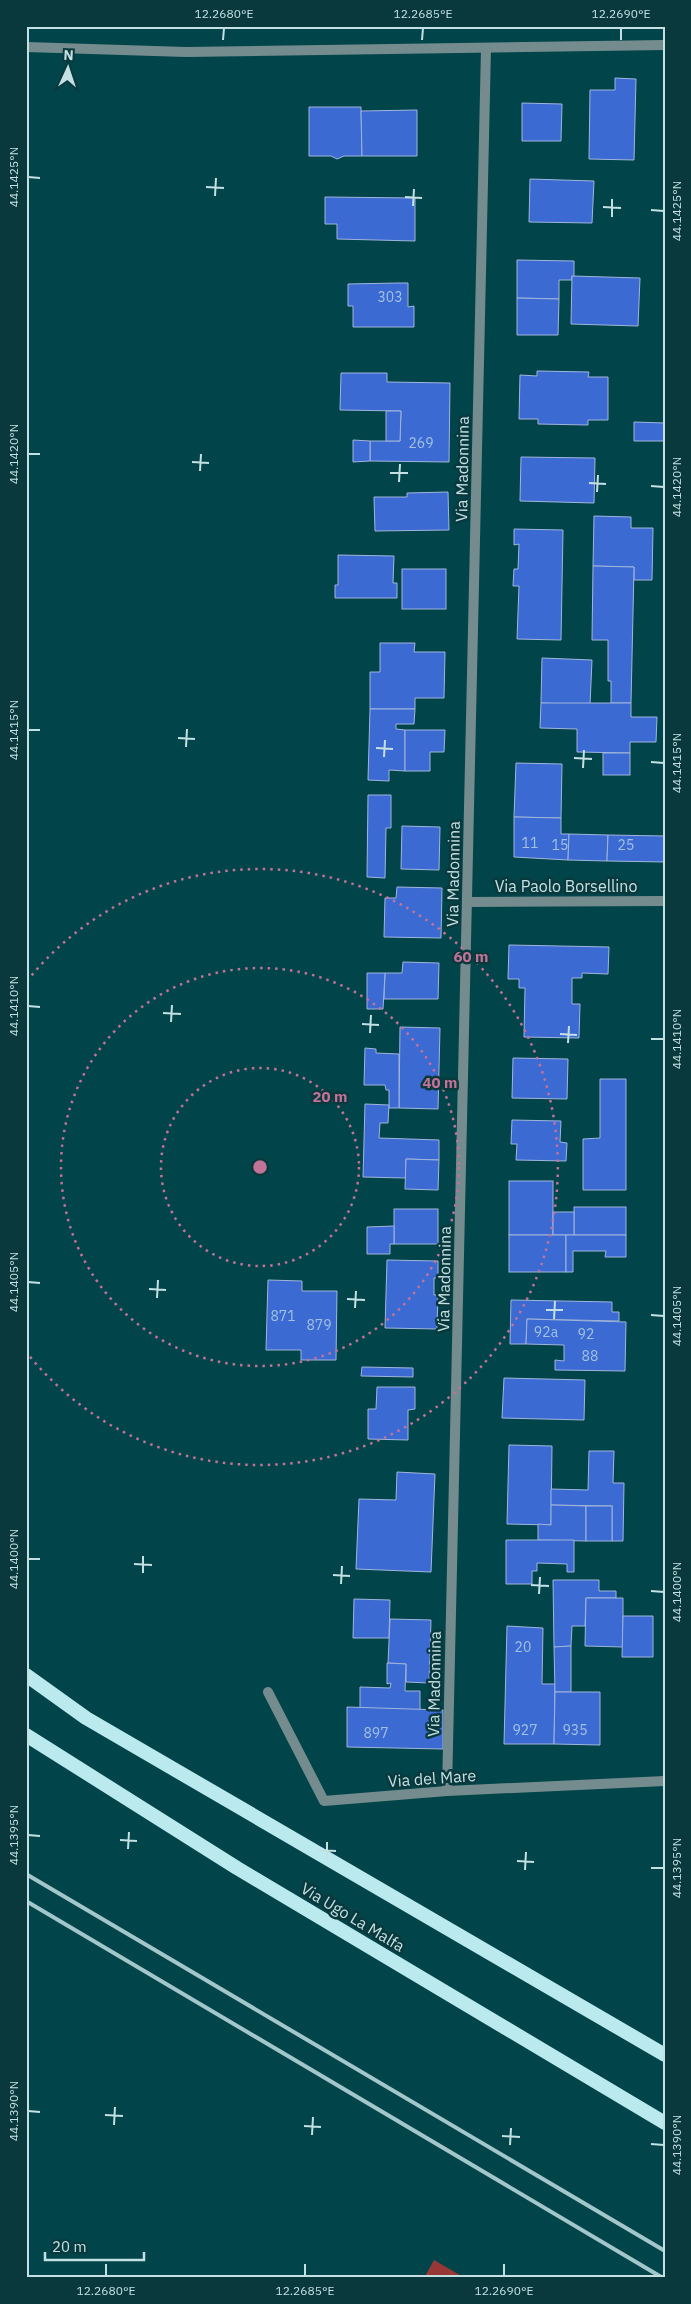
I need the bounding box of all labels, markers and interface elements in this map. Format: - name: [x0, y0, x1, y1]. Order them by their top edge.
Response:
- text: 12.2680°E: [194, 6, 254, 21]
- text: 12.2685°E: [393, 6, 453, 21]
- text: 12.2690°E: [591, 6, 651, 21]
- north arrow: [42, 42, 92, 92]
- text: N: [63, 46, 74, 64]
- text: 44.1425°N: [6, 147, 21, 207]
- text: 44.1425°N: [669, 181, 684, 241]
- house number: 303: [377, 288, 403, 306]
- street label: Via Madonnina: [451, 416, 473, 522]
- text: 44.1420°N: [6, 424, 21, 484]
- house number: 269: [408, 434, 434, 452]
- text: 44.1420°N: [669, 457, 684, 517]
- text: 44.1415°N: [6, 700, 21, 760]
- text: 44.1415°N: [669, 733, 684, 793]
- street label: Via Madonnina: [442, 821, 464, 927]
- house number: 11: [522, 834, 538, 852]
- house number: 15: [552, 836, 568, 854]
- house number: 25: [618, 836, 634, 854]
- street label: Via Paolo Borsellino: [495, 876, 637, 896]
- text: 60 m: [454, 947, 488, 966]
- text: 44.1410°N: [6, 976, 21, 1036]
- text: 44.1410°N: [669, 1009, 684, 1069]
- text: 40 m: [423, 1073, 457, 1092]
- text: 20 m: [313, 1087, 347, 1106]
- centre of rings: [251, 1158, 269, 1176]
- street label: Via Madonnina: [433, 1226, 455, 1332]
- text: 44.1405°N: [6, 1252, 21, 1312]
- text: 44.1405°N: [669, 1286, 684, 1346]
- house number: 871: [270, 1307, 296, 1325]
- house number: 879: [306, 1316, 332, 1334]
- house number: 92a: [534, 1323, 559, 1341]
- house number: 92: [578, 1325, 594, 1343]
- house number: 88: [582, 1347, 598, 1365]
- text: 44.1400°N: [6, 1529, 21, 1589]
- text: 44.1400°N: [669, 1562, 684, 1622]
- street label: Via Madonnina: [423, 1631, 445, 1737]
- house number: 20: [515, 1638, 531, 1656]
- house number: 927: [512, 1721, 538, 1739]
- house number: 935: [562, 1721, 588, 1739]
- house number: 897: [363, 1724, 389, 1742]
- street label: Via del Mare: [387, 1765, 477, 1791]
- text: 44.1395°N: [6, 1805, 21, 1865]
- text: 44.1395°N: [669, 1838, 684, 1898]
- street label: Via Ugo La Malfa: [297, 1878, 409, 1956]
- text: 44.1390°N: [6, 2081, 21, 2141]
- text: 44.1390°N: [669, 2115, 684, 2175]
- scale bar: [45, 2229, 144, 2261]
- text: 20 m: [52, 2237, 87, 2256]
- text: 12.2680°E: [76, 2283, 136, 2298]
- text: 12.2685°E: [275, 2283, 335, 2298]
- text: 12.2690°E: [474, 2283, 534, 2298]

